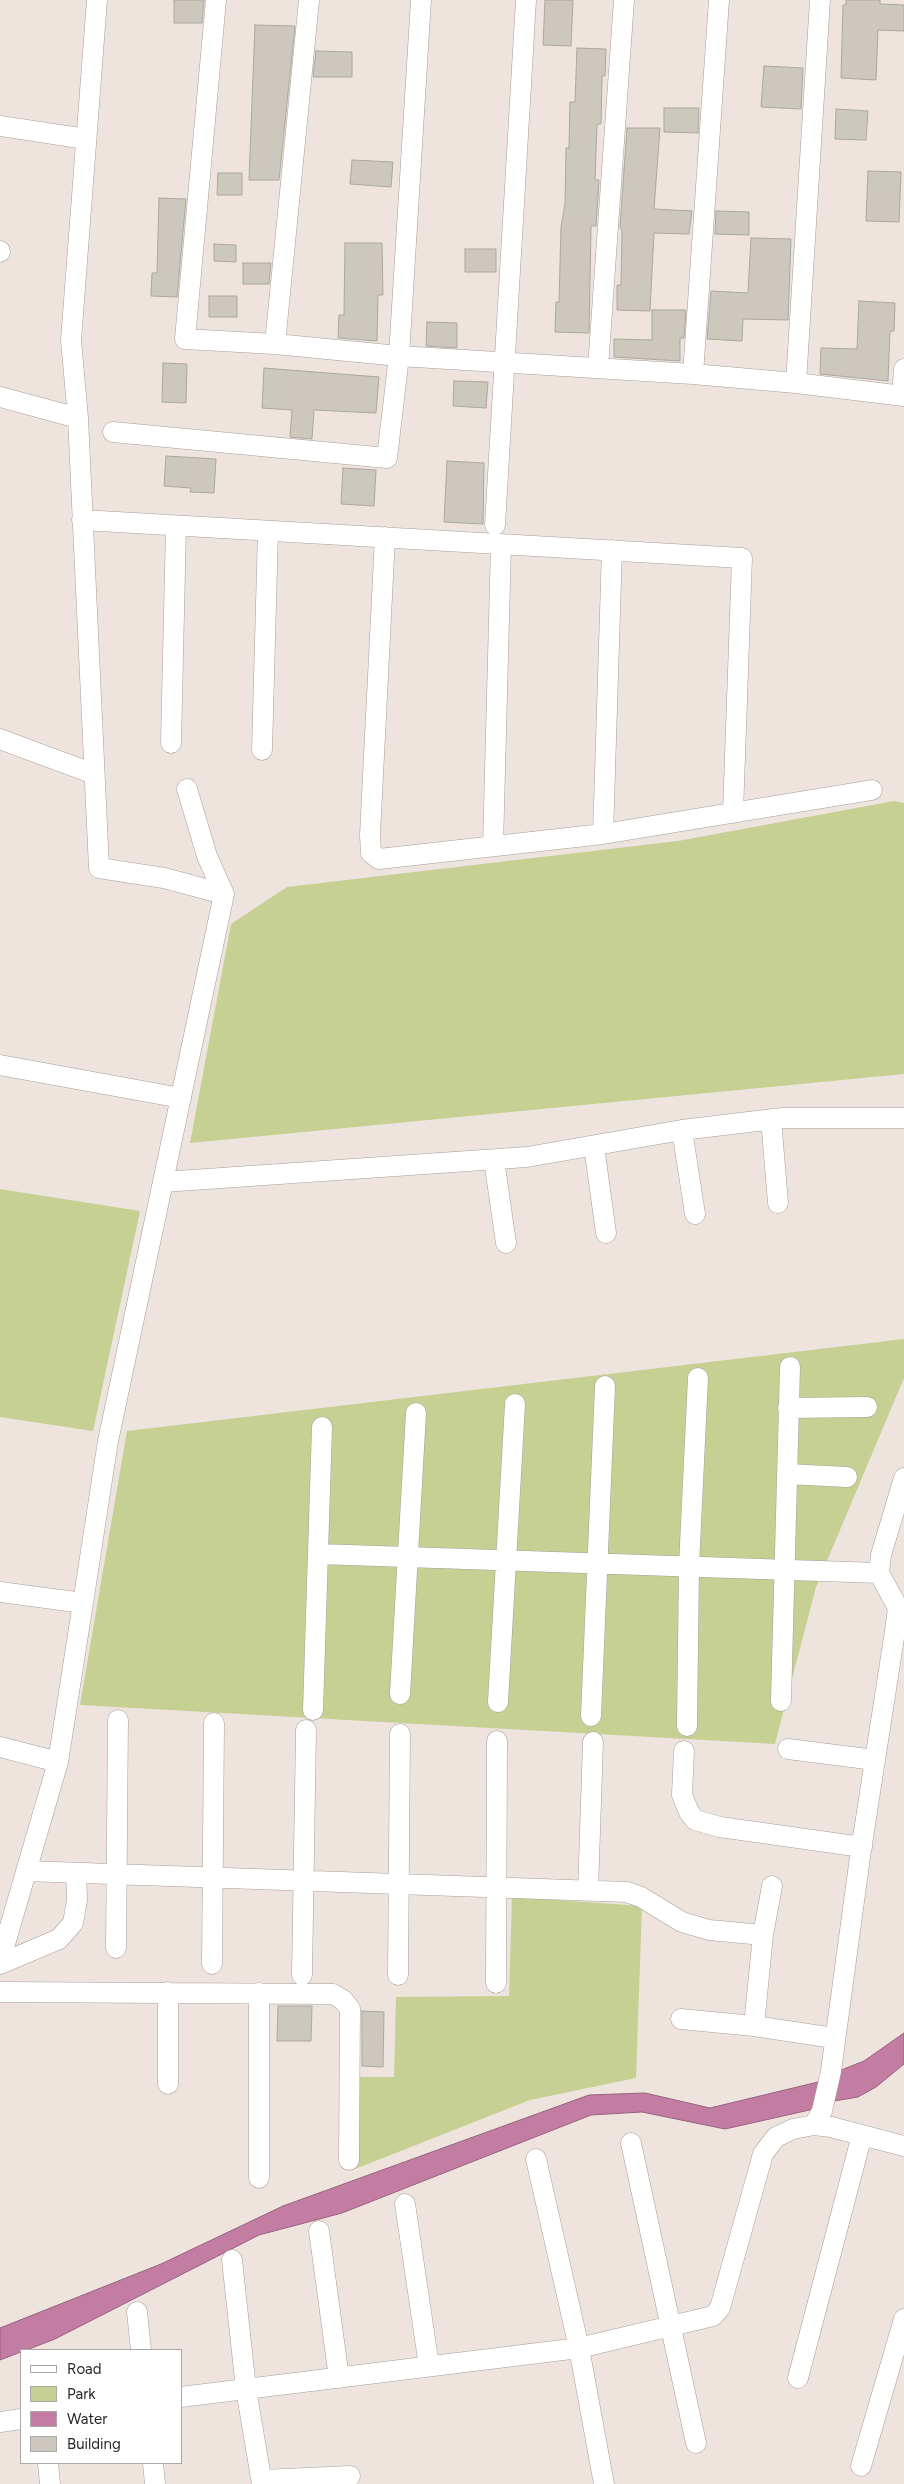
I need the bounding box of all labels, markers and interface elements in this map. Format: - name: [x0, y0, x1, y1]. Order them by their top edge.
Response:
- legend: [20, 2349, 182, 2464]
- text: Road: [67, 2360, 102, 2378]
- text: Park: [67, 2385, 96, 2403]
- text: Water: [67, 2410, 107, 2428]
- text: Building: [67, 2435, 121, 2453]

